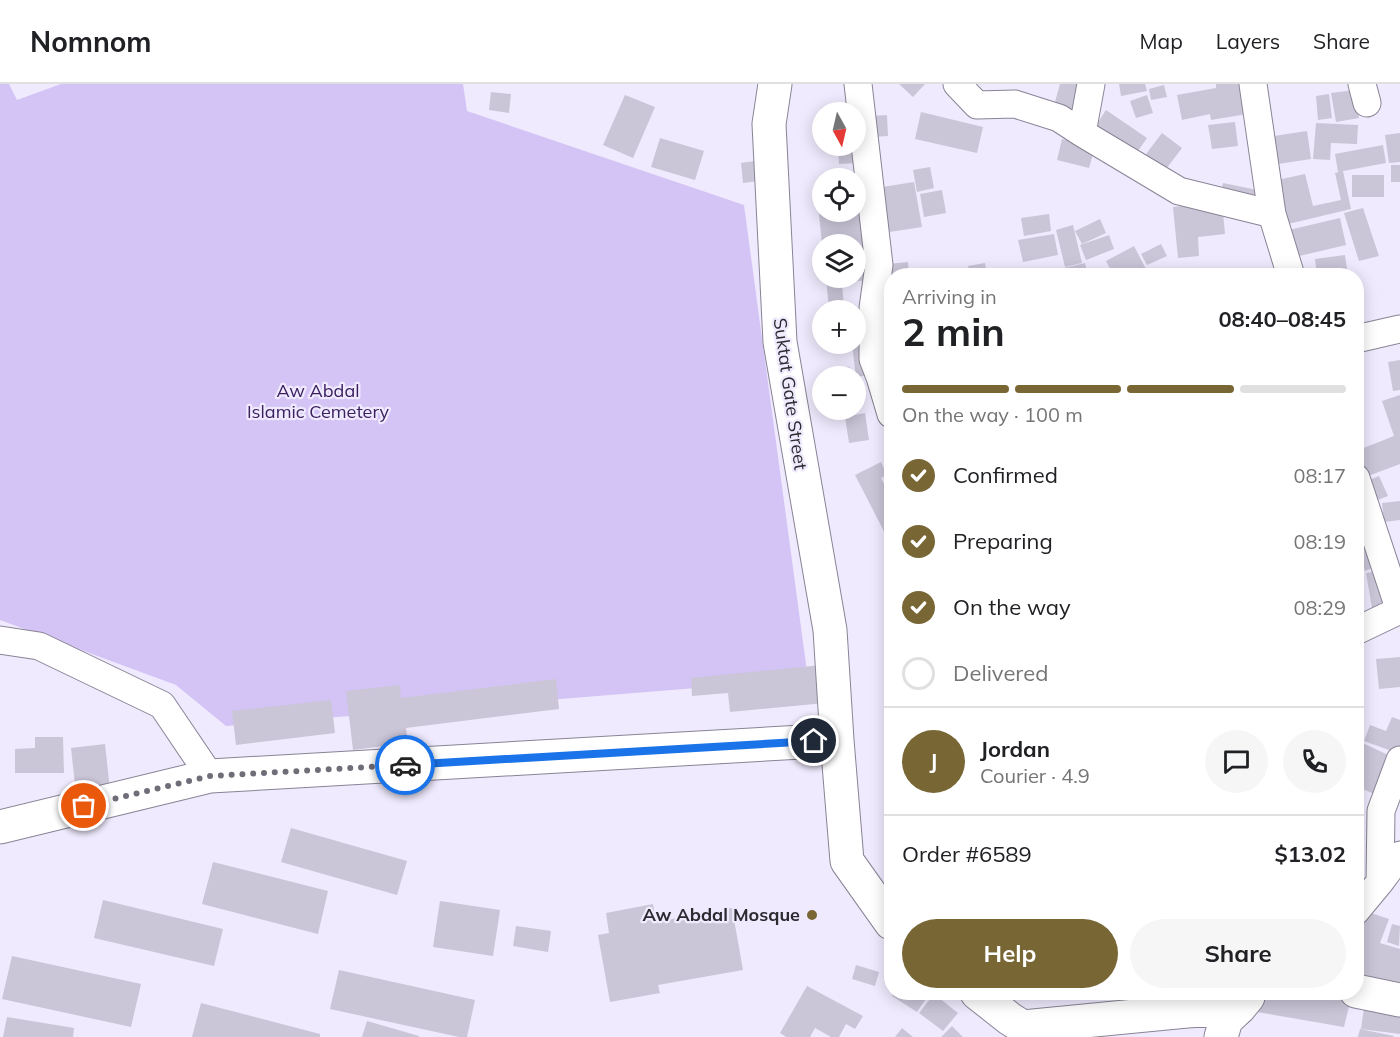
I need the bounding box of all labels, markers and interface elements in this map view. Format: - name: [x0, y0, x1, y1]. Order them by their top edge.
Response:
- text: Nomnom: [30, 24, 152, 59]
- text: Map: [1140, 28, 1183, 54]
- text: Layers: [1216, 28, 1280, 54]
- text: Share: [1313, 28, 1370, 54]
- north arrow: [812, 102, 866, 156]
- map controls: [812, 102, 866, 420]
- button: locate: [812, 168, 866, 222]
- button: layers: [812, 234, 866, 288]
- text: Arriving in: [902, 284, 997, 309]
- button: +: [812, 300, 866, 354]
- text: 08:40–08:45: [1218, 305, 1346, 333]
- text: 2 min: [902, 307, 1005, 356]
- street label: Suktat Gate Street: [768, 316, 813, 471]
- button: −: [812, 366, 866, 420]
- park label: Aw Abdal Islamic Cemetery: [247, 379, 389, 423]
- text: On the way · 100 m: [902, 402, 1083, 427]
- icon: check: [902, 459, 935, 492]
- text: Confirmed: [953, 461, 1058, 489]
- text: 08:17: [1293, 463, 1346, 488]
- icon: check: [902, 525, 935, 558]
- text: Preparing: [953, 527, 1053, 555]
- text: 08:19: [1293, 529, 1346, 554]
- icon: check: [902, 591, 935, 624]
- text: On the way: [953, 593, 1071, 621]
- text: 08:29: [1293, 595, 1346, 620]
- text: Delivered: [953, 659, 1048, 687]
- pin: [788, 715, 839, 766]
- icon: home: [797, 724, 830, 757]
- button: chat: [1205, 730, 1268, 793]
- button: phone: [1283, 730, 1346, 793]
- courier: [375, 735, 435, 795]
- text: Jordan: [980, 735, 1050, 763]
- text: J: [930, 747, 937, 775]
- icon: car: [389, 749, 422, 782]
- text: Courier · 4.9: [980, 763, 1090, 788]
- pin: [58, 780, 109, 831]
- icon: bag: [67, 789, 100, 822]
- text: Order #6589: [902, 840, 1032, 868]
- text: $13.02: [1275, 840, 1346, 868]
- place label: Aw Abdal Mosque: [642, 903, 800, 926]
- marker: Aw Abdal Mosque: [805, 908, 819, 922]
- button: Help: [902, 919, 1118, 988]
- button: Share: [1130, 919, 1346, 988]

